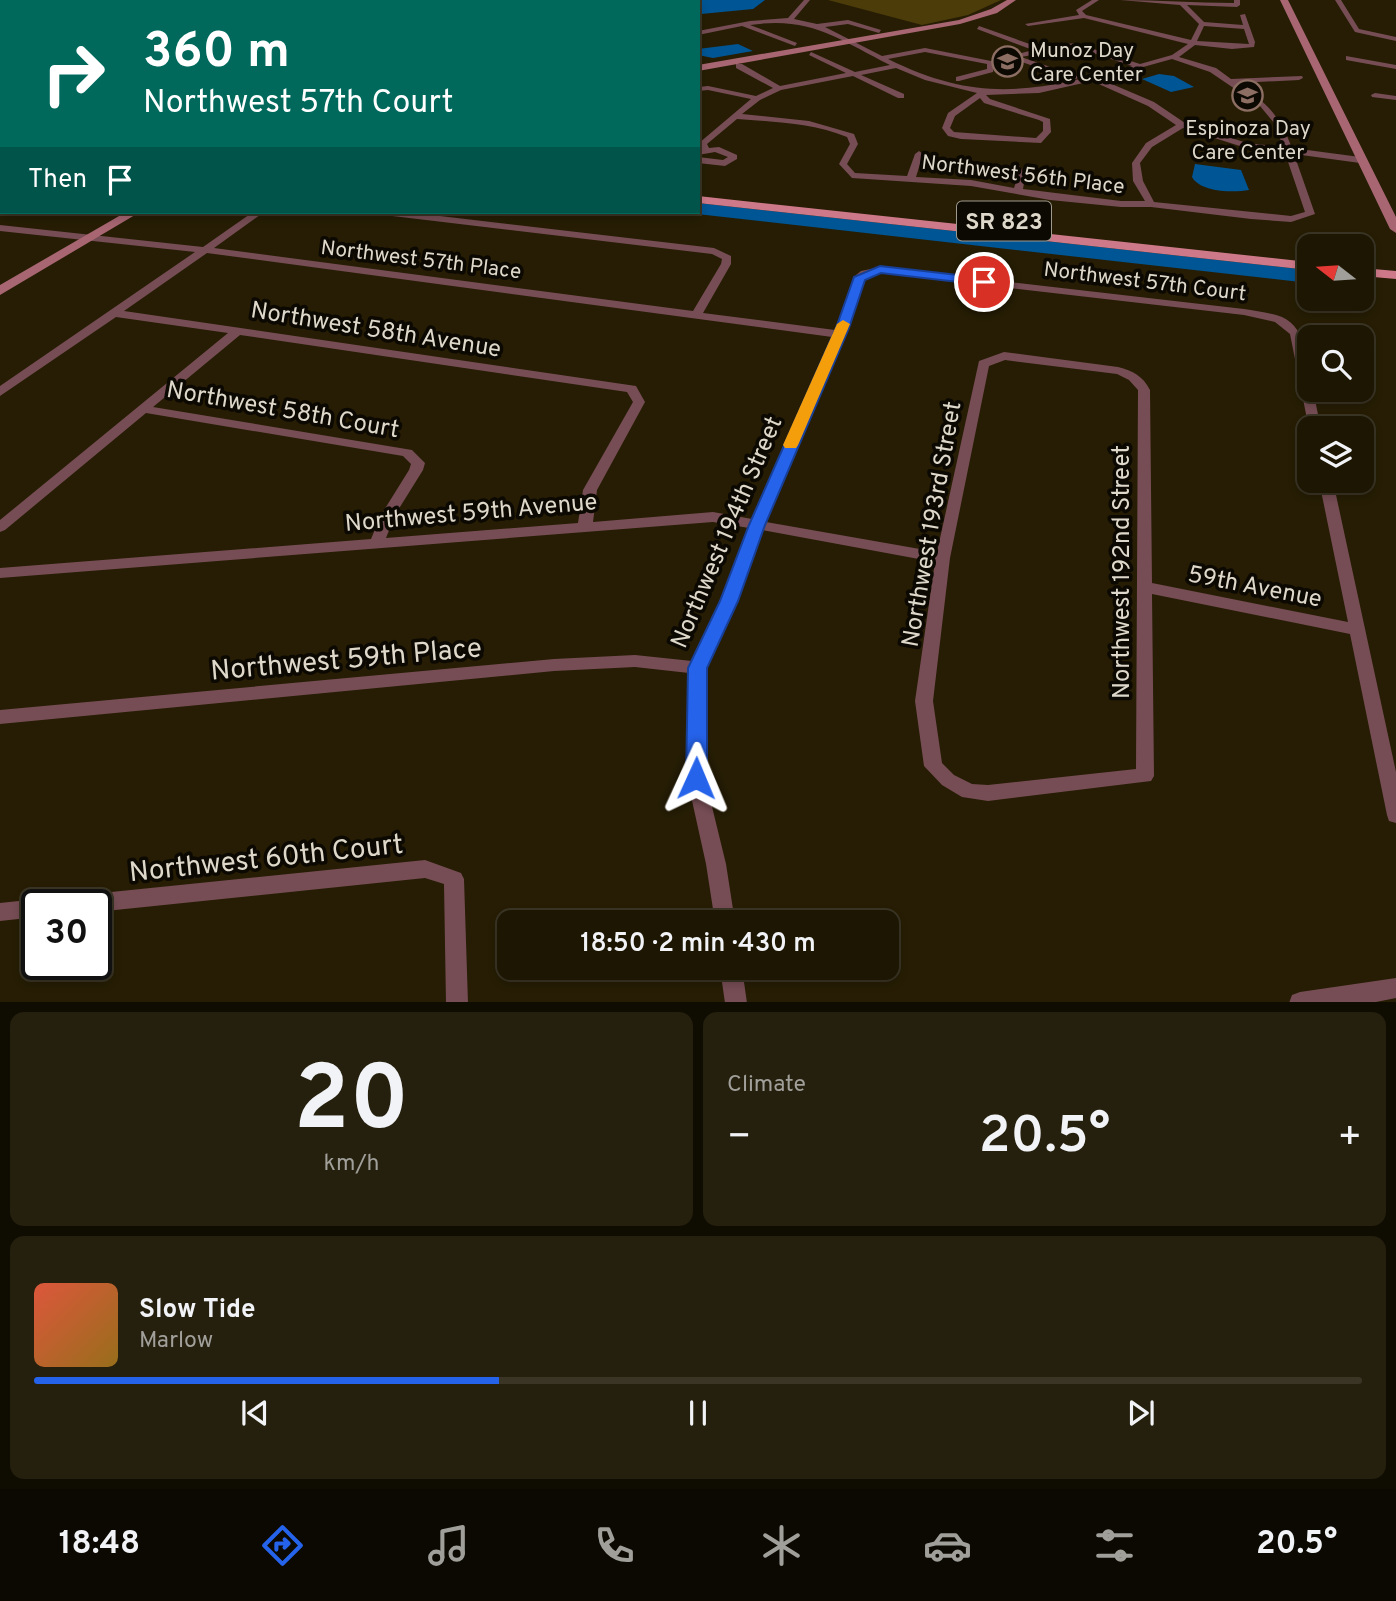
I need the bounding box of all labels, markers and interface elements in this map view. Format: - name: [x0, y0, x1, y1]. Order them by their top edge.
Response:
- text: 360 m: [143, 23, 290, 85]
- icon: right: [28, 28, 119, 119]
- place label: Munoz Day Care Center: [1030, 38, 1143, 89]
- school or university icon: Munoz Day Care Center: [990, 45, 1024, 79]
- school or university icon: Espinoza Day Care Center: [1231, 79, 1265, 113]
- text: Northwest 57th Court: [143, 84, 454, 124]
- place label: Espinoza Day Care Center: [1185, 116, 1311, 167]
- street label: Northwest 56th Place: [920, 150, 1126, 201]
- icon: arrive: [101, 161, 139, 199]
- text: Then: [28, 164, 87, 197]
- road number: SR 823: [957, 202, 1051, 241]
- north arrow: [1297, 234, 1374, 312]
- map controls: [1297, 234, 1374, 493]
- street label: Northwest 57th Place: [319, 235, 523, 286]
- pin: [954, 252, 1014, 312]
- street label: Northwest 57th Court: [1042, 257, 1248, 308]
- icon: arrive: [965, 263, 1003, 301]
- street label: Northwest 58th Avenue: [248, 296, 503, 366]
- button: search: [1297, 325, 1374, 402]
- street label: Northwest 58th Court: [164, 376, 401, 446]
- street label: Northwest 193rd Street: [897, 399, 969, 650]
- street label: Northwest 194th Street: [665, 412, 790, 653]
- button: layers: [1297, 416, 1374, 493]
- street label: Northwest 192nd Street: [1108, 445, 1138, 699]
- street label: Northwest 59th Avenue: [344, 488, 599, 540]
- street label: 59th Avenue: [1185, 560, 1324, 616]
- street label: Northwest 59th Place: [209, 631, 483, 691]
- position arrow: [659, 741, 733, 815]
- street label: Northwest 60th Court: [127, 828, 405, 892]
- speed limit sign: 30: [21, 889, 112, 980]
- text: 18:50 · 2 min · 430 m: [580, 928, 816, 961]
- text: 20: [294, 1047, 409, 1162]
- text: Climate: [727, 1071, 806, 1100]
- text: 20.5°: [979, 1105, 1110, 1171]
- text: −: [727, 1114, 752, 1163]
- text: +: [1337, 1114, 1362, 1163]
- text: km/h: [324, 1150, 379, 1179]
- text: Slow Tide: [139, 1294, 256, 1327]
- text: Marlow: [139, 1327, 213, 1356]
- icon: previous: [236, 1394, 274, 1432]
- icon: pause: [679, 1394, 717, 1432]
- icon: next: [1122, 1394, 1160, 1432]
- icon: directions: [258, 1521, 307, 1570]
- icon: music: [424, 1521, 473, 1570]
- icon: phone: [590, 1521, 639, 1570]
- icon: climate: [757, 1521, 806, 1570]
- icon: car: [923, 1521, 972, 1570]
- icon: filters: [1090, 1521, 1139, 1570]
- text: 18:48: [59, 1525, 140, 1565]
- text: 20.5°: [1256, 1525, 1337, 1565]

